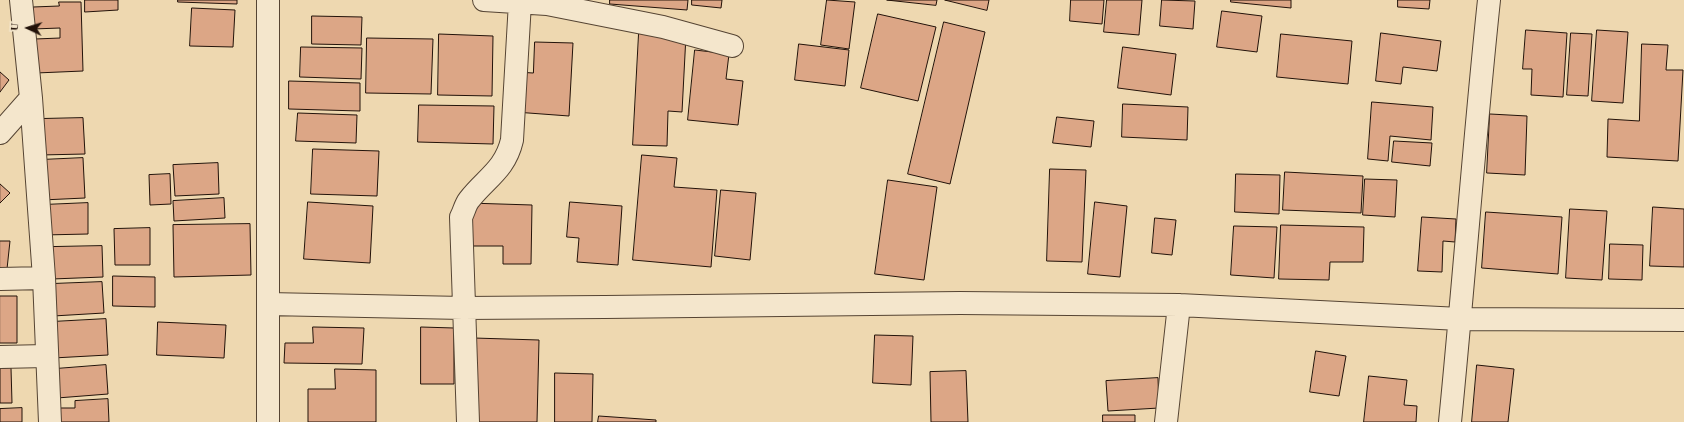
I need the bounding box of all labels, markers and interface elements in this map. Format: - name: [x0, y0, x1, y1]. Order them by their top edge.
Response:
- north arrow: [8, 8, 48, 48]
- text: U: [10, 22, 21, 32]

